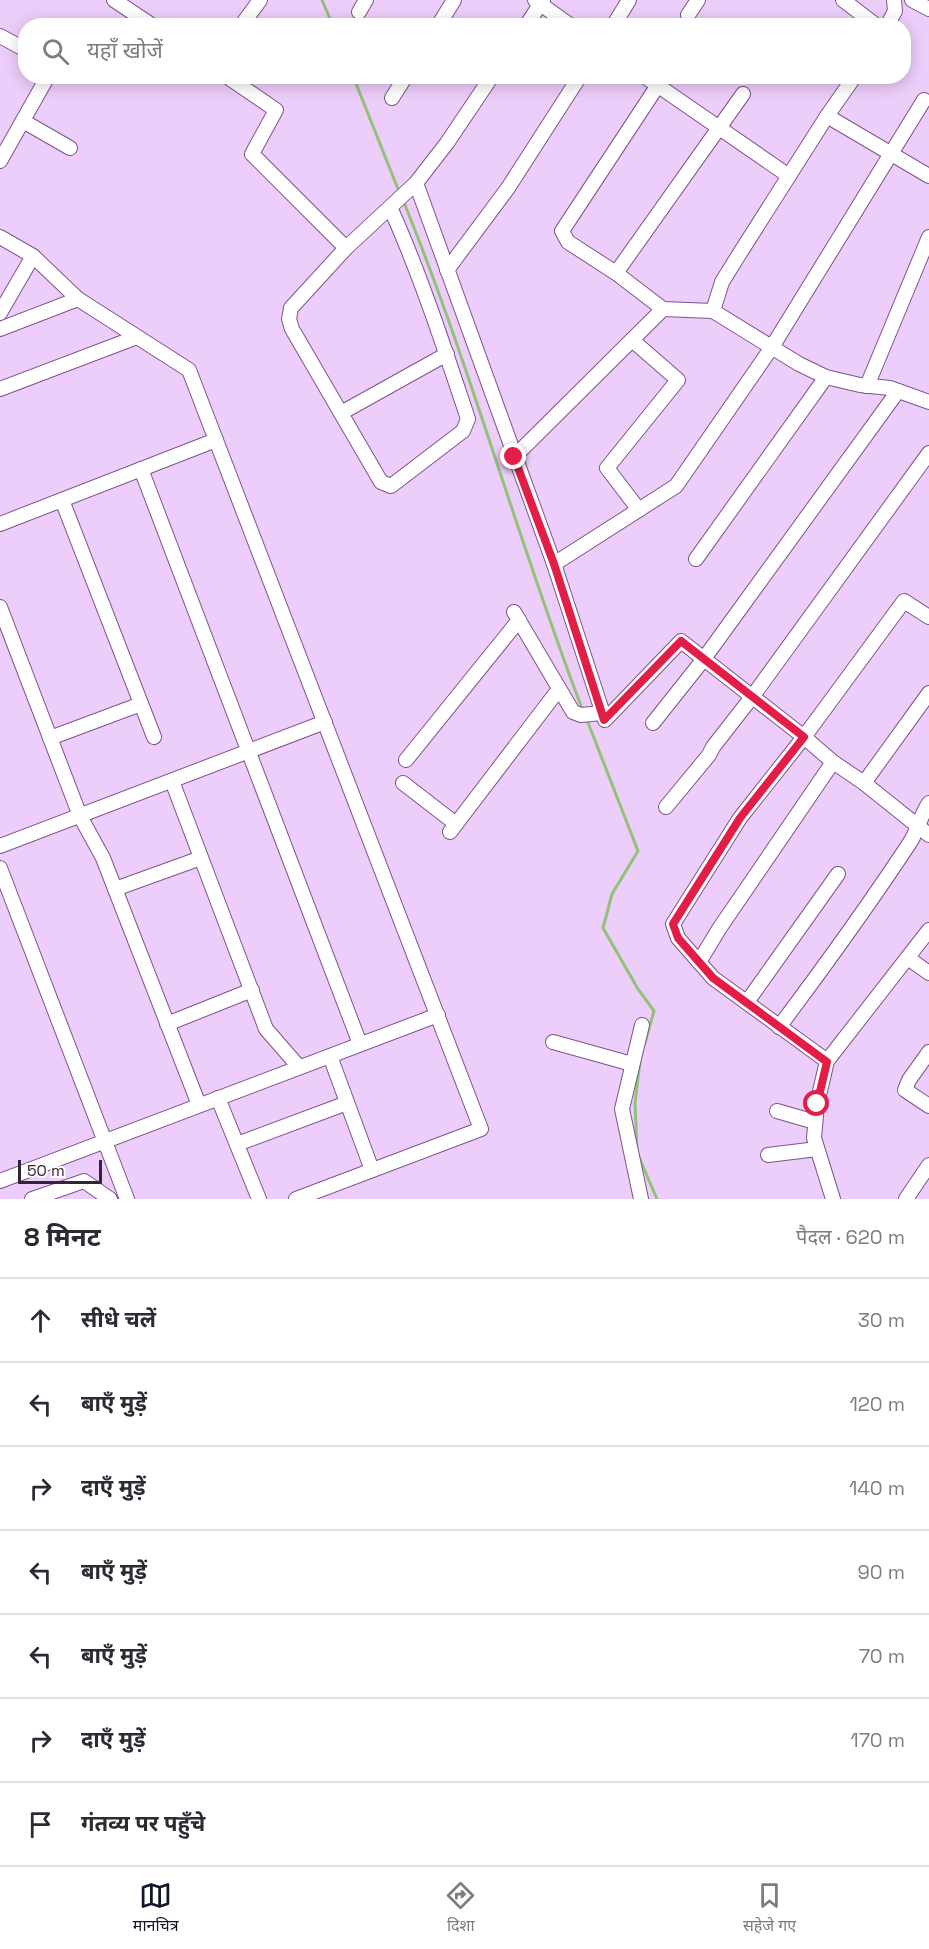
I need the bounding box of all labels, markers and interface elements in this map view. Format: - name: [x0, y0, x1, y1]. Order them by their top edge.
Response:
- search box: [18, 18, 911, 84]
- icon: search: [39, 35, 72, 68]
- text: यहाँ खोजें: [87, 36, 163, 64]
- route end: [500, 443, 526, 469]
- route start: [803, 1090, 829, 1116]
- scale bar: [18, 1157, 102, 1184]
- text: 50 m: [27, 1160, 65, 1181]
- text: 8 मिनट: [24, 1220, 101, 1254]
- text: पैदल · 620 m: [796, 1224, 905, 1250]
- icon: ahead: [24, 1304, 57, 1337]
- text: सीधे चलें: [81, 1305, 156, 1333]
- text: 30 m: [858, 1307, 905, 1333]
- icon: left: [24, 1388, 57, 1421]
- text: बाएँ मुड़ें: [81, 1389, 147, 1417]
- text: 120 m: [849, 1391, 905, 1417]
- icon: right: [24, 1472, 57, 1505]
- text: दाएँ मुड़ें: [81, 1473, 146, 1501]
- text: 140 m: [849, 1475, 905, 1501]
- icon: left: [24, 1556, 57, 1589]
- text: बाएँ मुड़ें: [81, 1557, 147, 1585]
- text: 90 m: [858, 1559, 905, 1585]
- icon: left: [24, 1640, 57, 1673]
- text: बाएँ मुड़ें: [81, 1641, 147, 1669]
- text: 70 m: [859, 1643, 905, 1669]
- icon: right: [24, 1724, 57, 1757]
- text: दाएँ मुड़ें: [81, 1725, 146, 1753]
- text: 170 m: [850, 1727, 905, 1753]
- icon: arrive: [24, 1808, 57, 1841]
- text: गंतव्य पर पहुँचे: [81, 1809, 205, 1837]
- tab: मानचित्र: [133, 1879, 179, 1938]
- tab: दिशा: [444, 1879, 477, 1938]
- tab: सहेजे गए: [743, 1879, 796, 1938]

